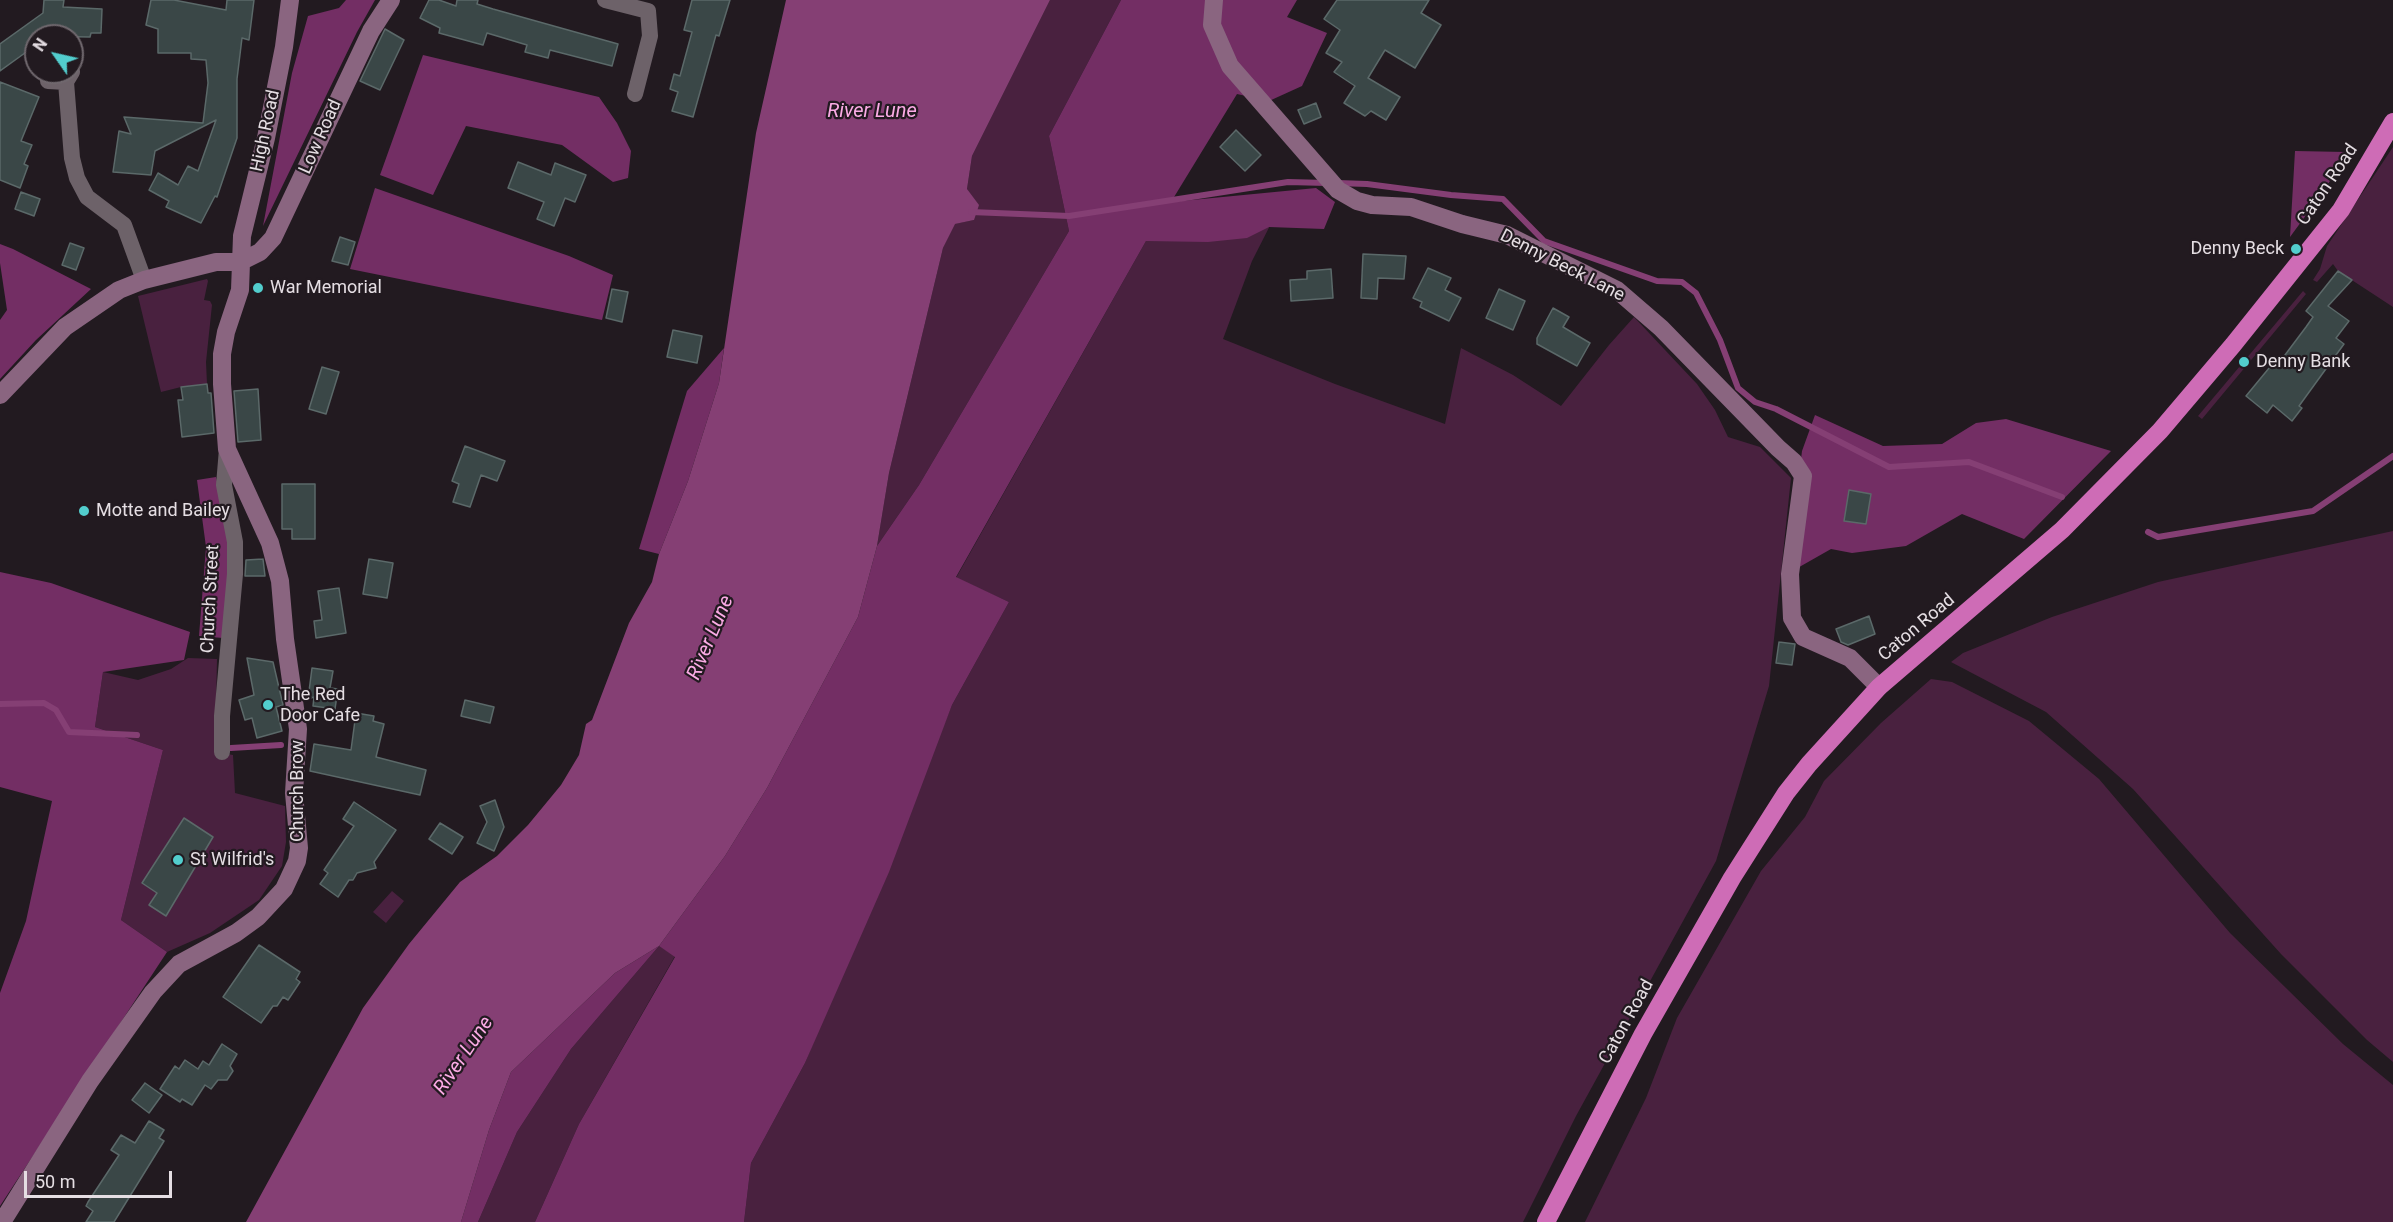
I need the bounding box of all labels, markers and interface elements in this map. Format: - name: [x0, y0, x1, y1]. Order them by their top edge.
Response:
- north arrow: [24, 24, 84, 84]
- text: N: [29, 35, 51, 55]
- street label: High Road: [247, 88, 285, 174]
- street label: Low Road: [295, 96, 347, 178]
- water label: River Lune: [827, 100, 917, 124]
- street label: Caton Road: [2293, 140, 2363, 230]
- street label: Denny Beck Lane: [1496, 225, 1628, 307]
- place label: Denny Beck: [2190, 238, 2284, 260]
- marker: Denny Beck: [2289, 242, 2303, 256]
- place label: War Memorial: [270, 277, 382, 299]
- marker: War Memorial: [251, 281, 265, 295]
- place label: Denny Bank: [2256, 351, 2350, 373]
- marker: Denny Bank: [2237, 355, 2251, 369]
- place label: Motte and Bailey: [96, 500, 230, 522]
- marker: Motte and Bailey: [77, 504, 91, 518]
- street label: Church Street: [197, 544, 225, 654]
- street label: Caton Road: [1874, 590, 1960, 666]
- water label: River Lune: [682, 592, 740, 684]
- place label: The Red Door Cafe: [280, 684, 360, 726]
- marker: The Red Door Cafe: [261, 698, 275, 712]
- street label: Church Brow: [287, 740, 309, 842]
- place label: St Wilfrid's: [190, 849, 274, 871]
- marker: St Wilfrid's: [171, 853, 185, 867]
- street label: Caton Road: [1595, 976, 1659, 1068]
- water label: River Lune: [429, 1012, 499, 1100]
- scale bar: [27, 1159, 176, 1197]
- text: 50 m: [35, 1171, 75, 1192]

